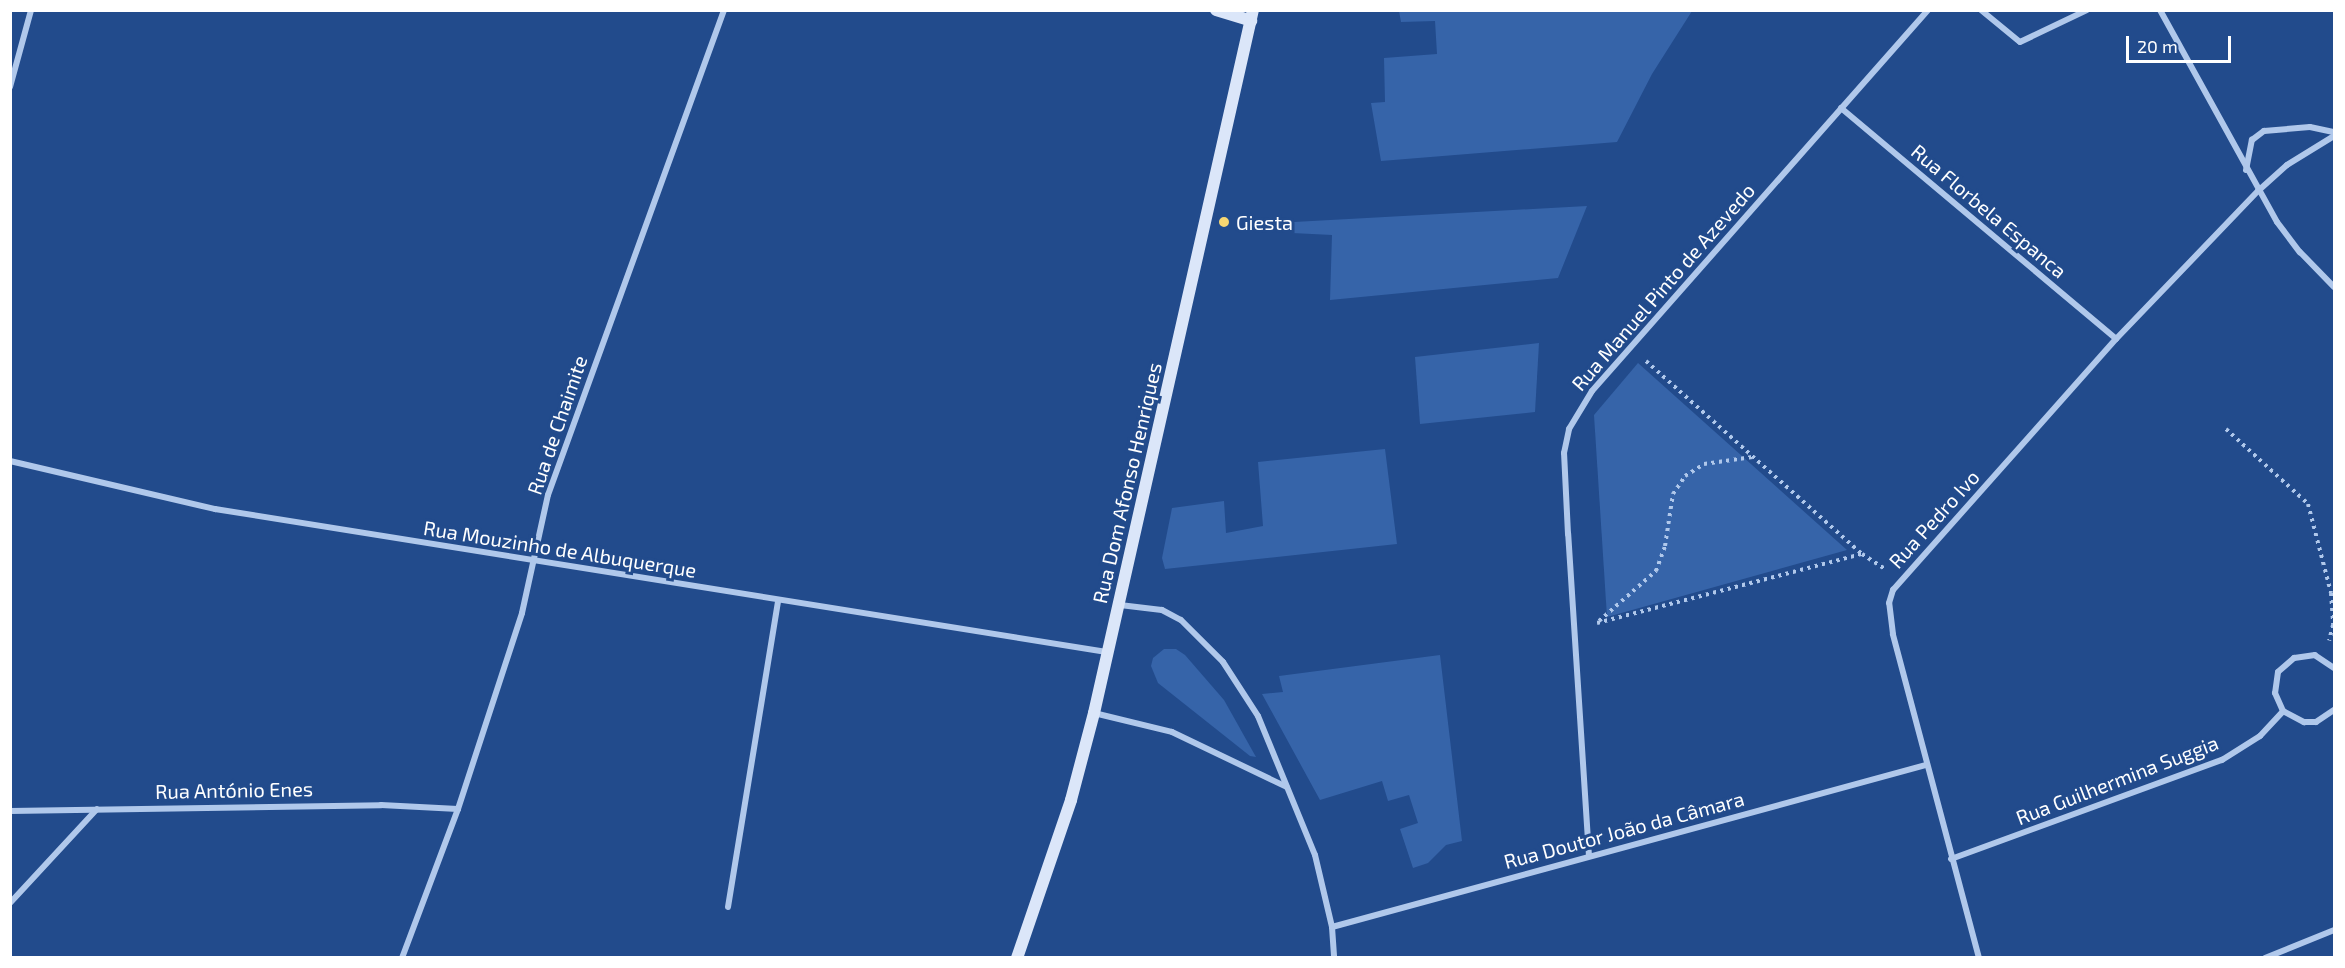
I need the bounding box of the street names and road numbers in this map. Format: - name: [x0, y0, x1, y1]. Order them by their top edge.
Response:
- street label: Rua Florbela Espanca: [1907, 139, 2071, 283]
- street label: Rua Manuel Pinto de Azevedo: [1566, 178, 1760, 396]
- street label: Rua de Chaimite: [522, 352, 592, 498]
- street label: Rua Dom Afonso Henriques: [1088, 360, 1166, 606]
- street label: Rua Pedro Ivo: [1884, 465, 1984, 573]
- street label: Rua Mouzinho de Albuquerque: [422, 516, 698, 582]
- street label: Rua Guilhermina Suggia: [2012, 730, 2222, 830]
- street label: Rua António Enes: [155, 777, 313, 803]
- street label: Rua Doutor João da Câmara: [1501, 786, 1747, 874]

